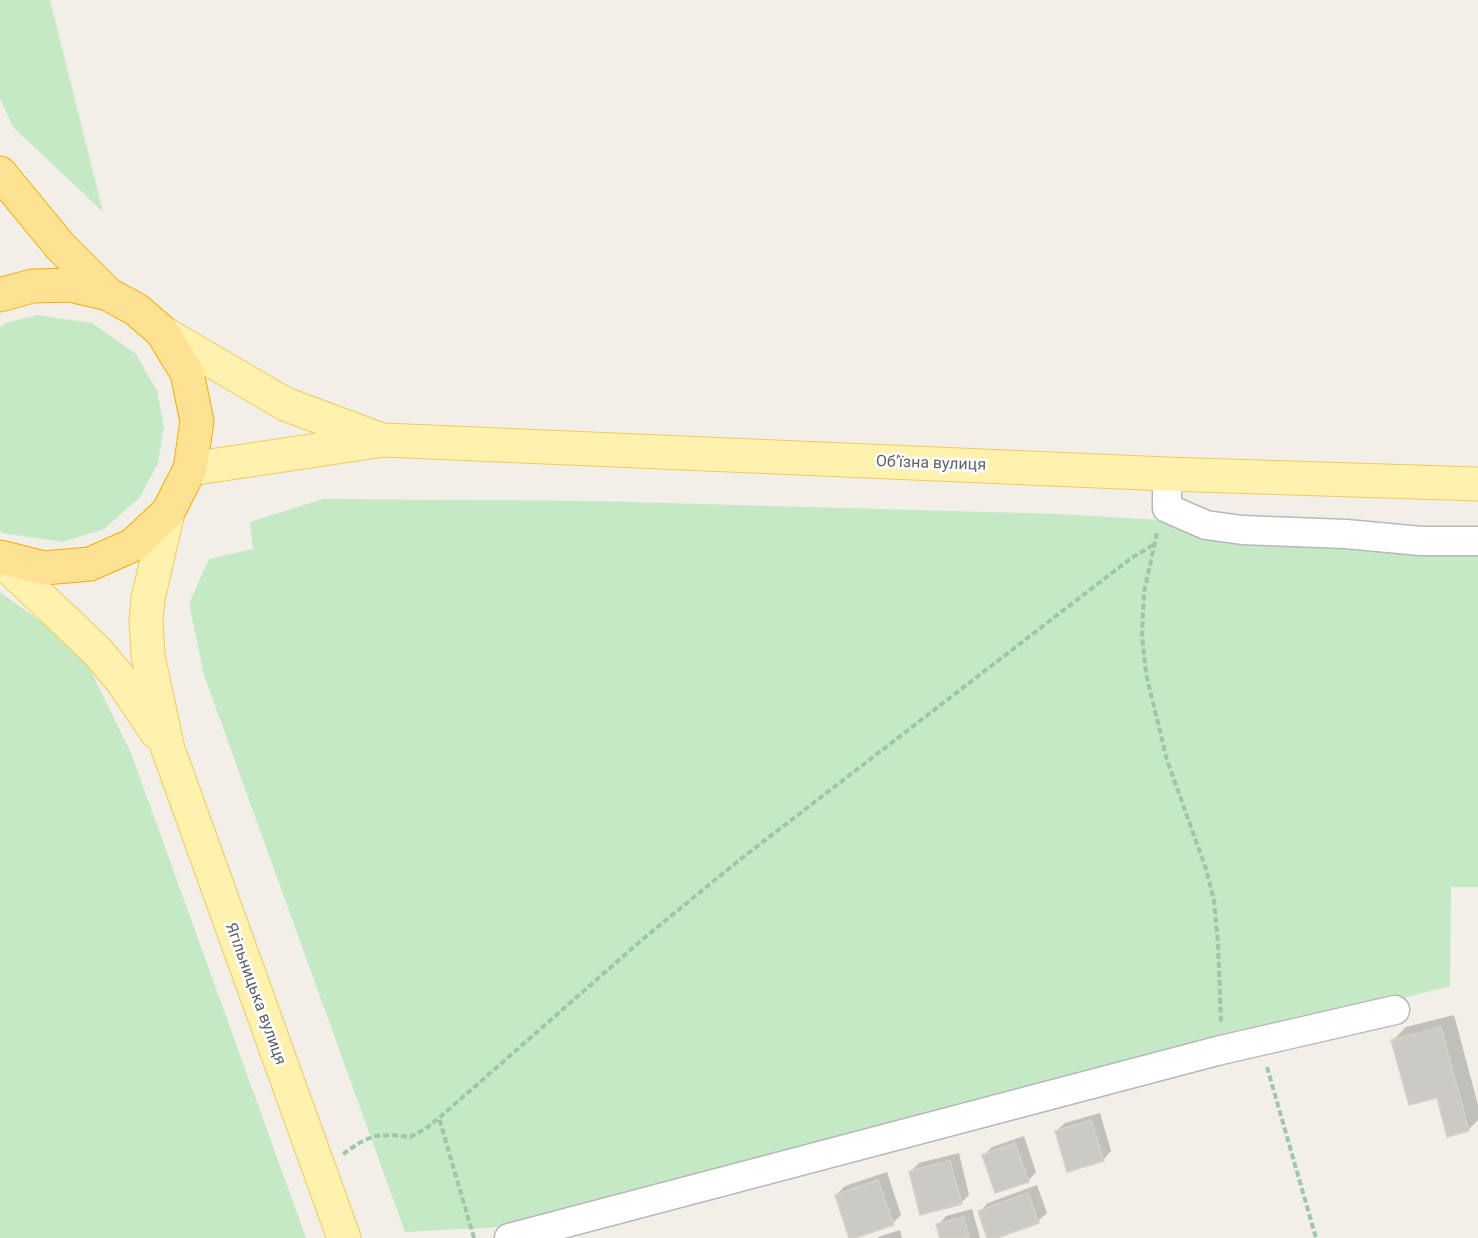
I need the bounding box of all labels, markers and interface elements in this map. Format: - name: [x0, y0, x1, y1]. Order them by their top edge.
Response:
- street label: Обʼїзна вулиця: [876, 452, 986, 476]
- street label: Ягільницька вулиця: [220, 920, 290, 1068]

